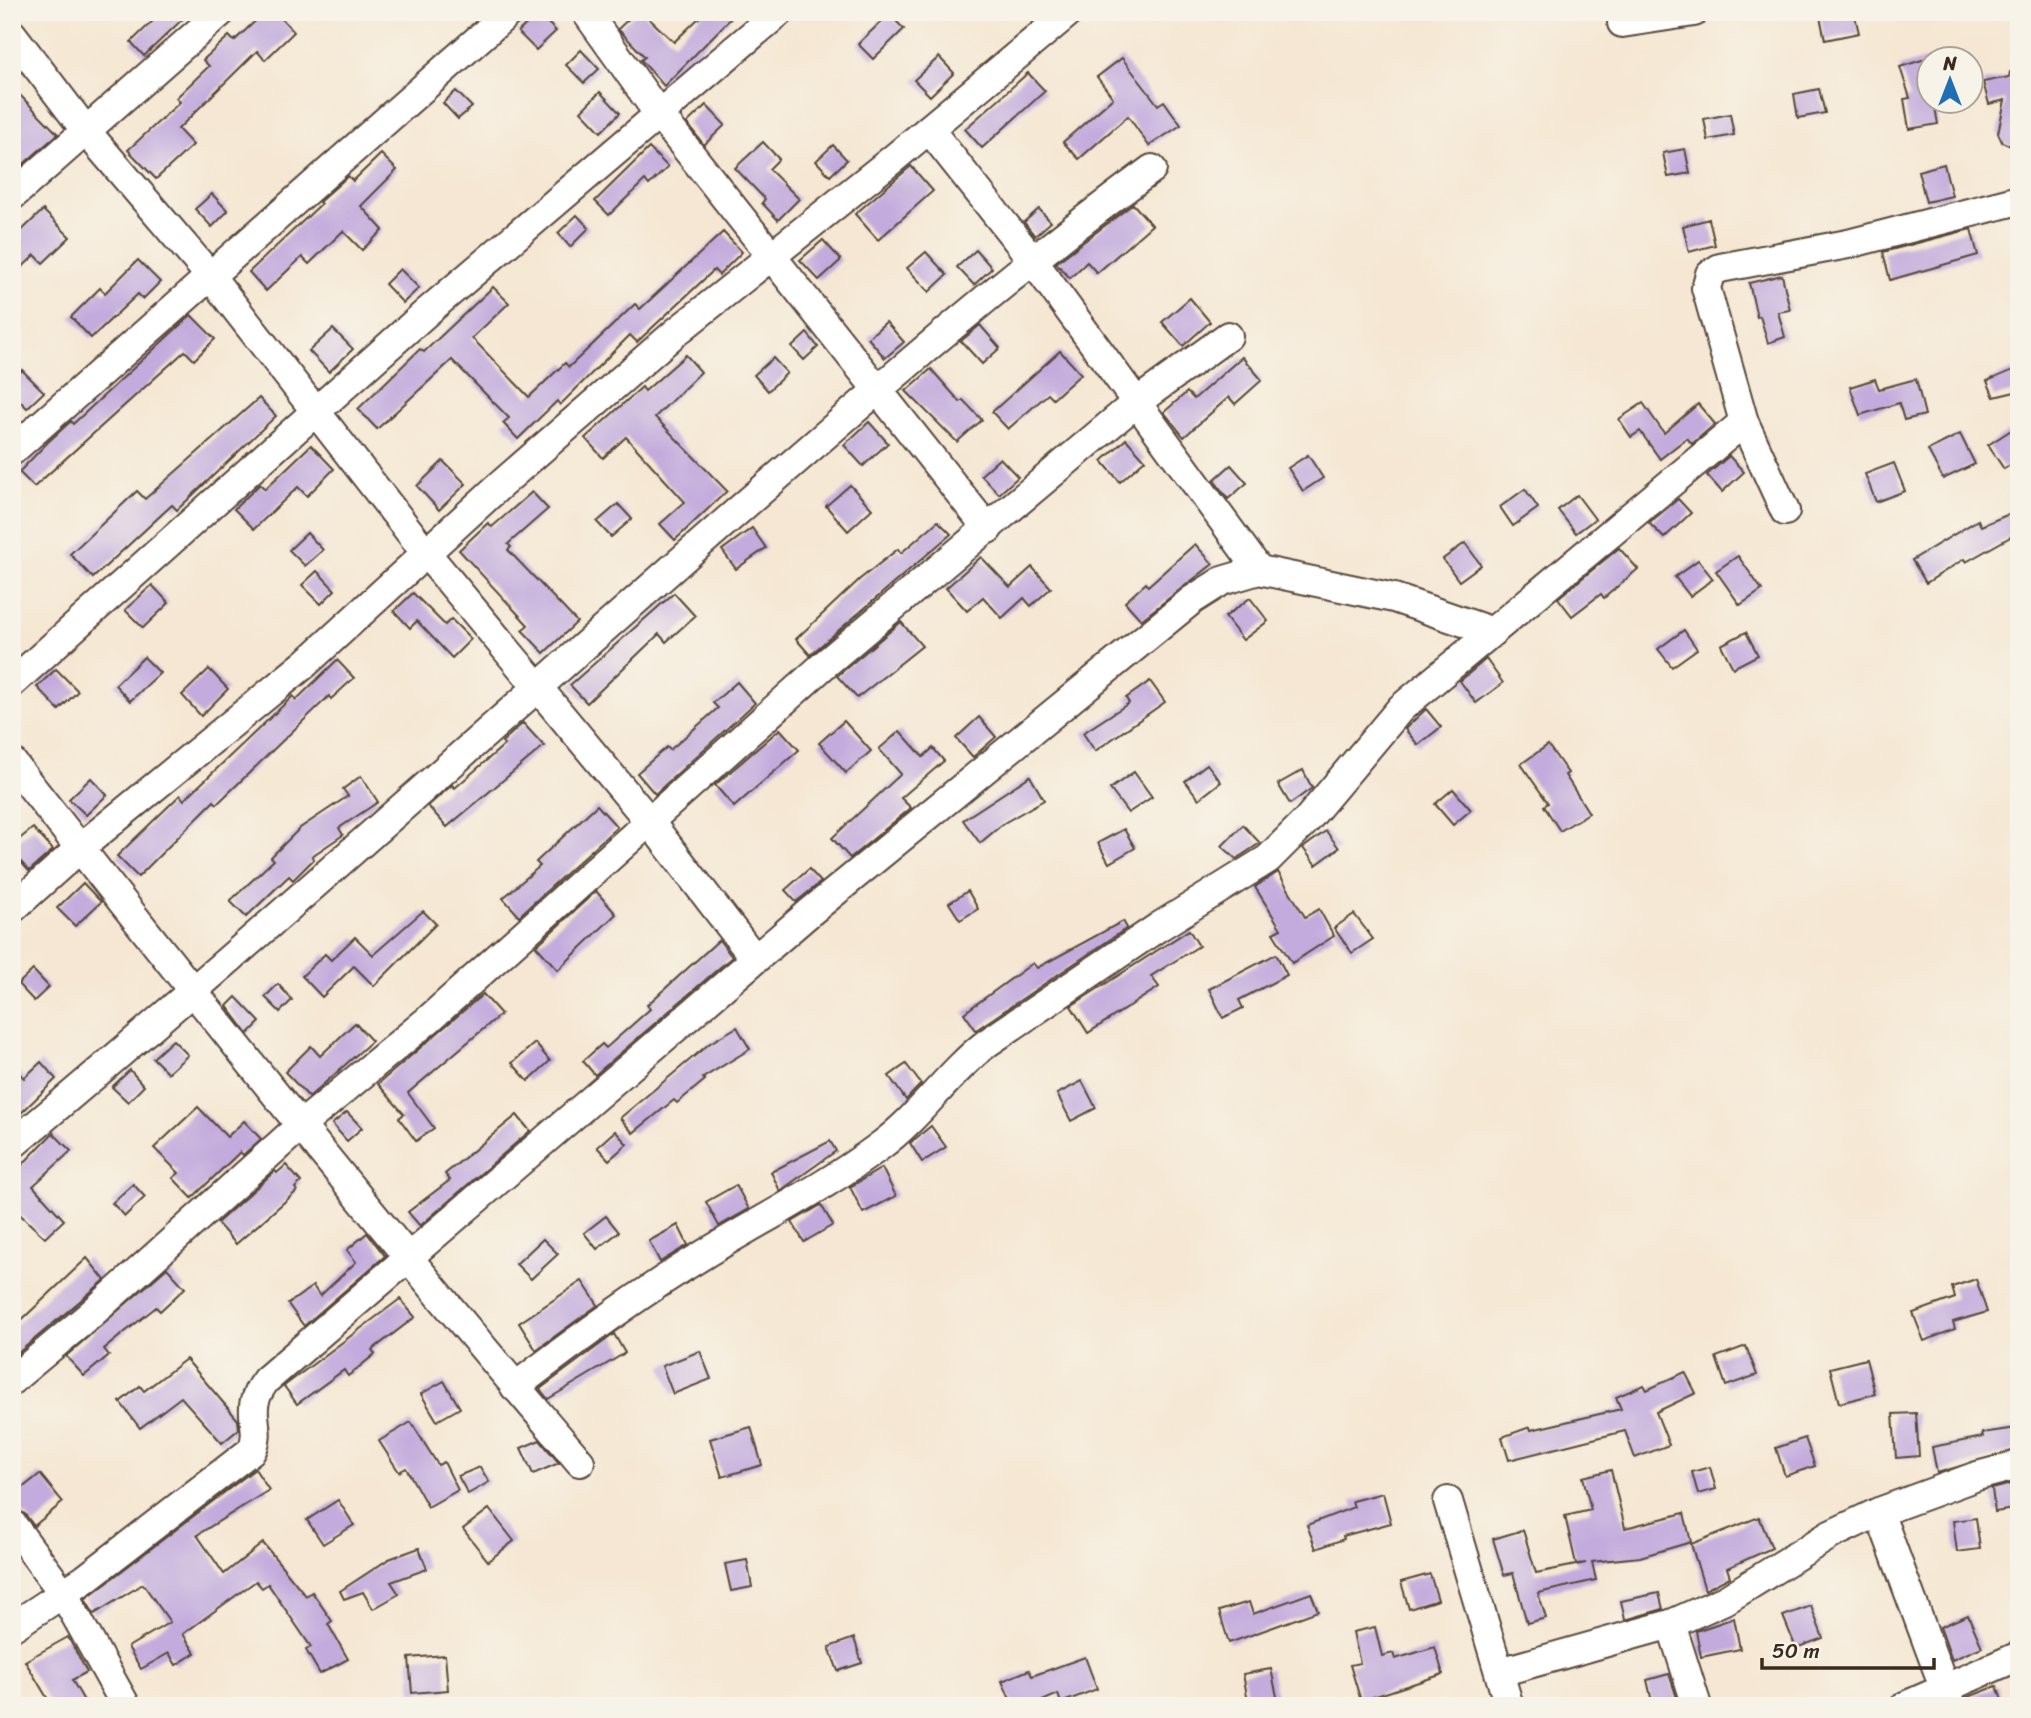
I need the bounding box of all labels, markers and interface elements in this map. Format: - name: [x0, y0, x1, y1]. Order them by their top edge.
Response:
- north arrow: [1916, 46, 1986, 116]
- text: N: [1942, 47, 1957, 80]
- scale bar: [1762, 1627, 1933, 1671]
- text: 50 m: [1772, 1632, 1820, 1670]

